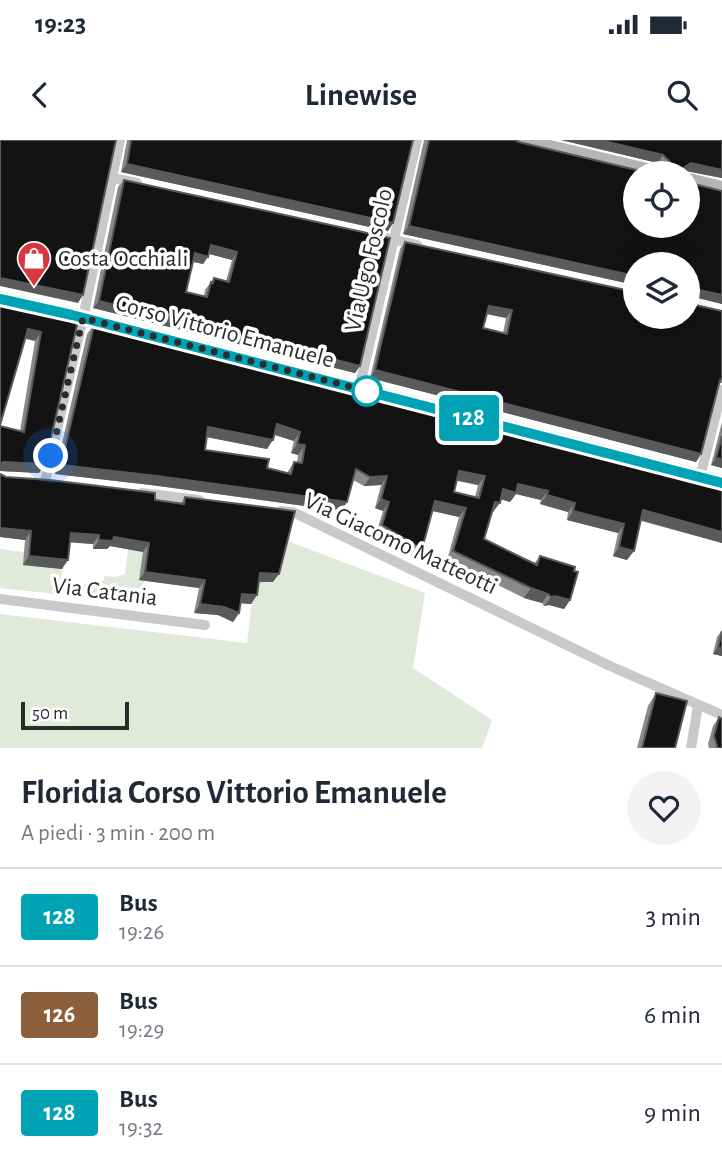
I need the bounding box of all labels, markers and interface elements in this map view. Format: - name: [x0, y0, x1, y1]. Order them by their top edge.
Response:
- text: 19:23: [35, 11, 86, 37]
- icon: back: [21, 76, 59, 114]
- icon: search: [663, 76, 701, 114]
- text: Linewise: [305, 79, 417, 111]
- map controls: [623, 161, 700, 329]
- button: locate: [623, 161, 700, 238]
- street label: Via Ugo Foscolo: [341, 186, 397, 334]
- shop icon: Costa Occhiali: [15, 239, 53, 288]
- place label: Costa Occhiali: [58, 247, 188, 271]
- button: layers: [623, 252, 700, 329]
- street label: Corso Vittorio Emanuele: [113, 291, 337, 373]
- unlabelled marker: [352, 376, 382, 406]
- line badge: 128: [429, 395, 509, 441]
- text: 128: [453, 406, 485, 430]
- your location: [33, 438, 68, 473]
- street label: Via Giacomo Matteotti: [300, 489, 501, 599]
- street label: Via Catania: [51, 574, 159, 610]
- scale bar: [21, 699, 130, 731]
- text: 50 m: [32, 704, 68, 723]
- button: heart: [627, 771, 701, 845]
- text: Floridia Corso Vittorio Emanuele: [21, 777, 447, 810]
- text: A piedi · 3 min · 200 m: [21, 822, 215, 845]
- text: Bus: [119, 890, 158, 916]
- text: 3 min: [645, 904, 701, 930]
- text: 128: [44, 905, 75, 929]
- text: 19:26: [119, 921, 164, 944]
- text: Bus: [119, 988, 158, 1014]
- text: 6 min: [644, 1002, 701, 1028]
- text: 126: [44, 1003, 75, 1027]
- text: 19:29: [119, 1019, 164, 1042]
- text: Bus: [119, 1086, 158, 1112]
- text: 9 min: [644, 1100, 701, 1126]
- text: 128: [44, 1101, 75, 1125]
- text: 19:32: [119, 1117, 163, 1140]

